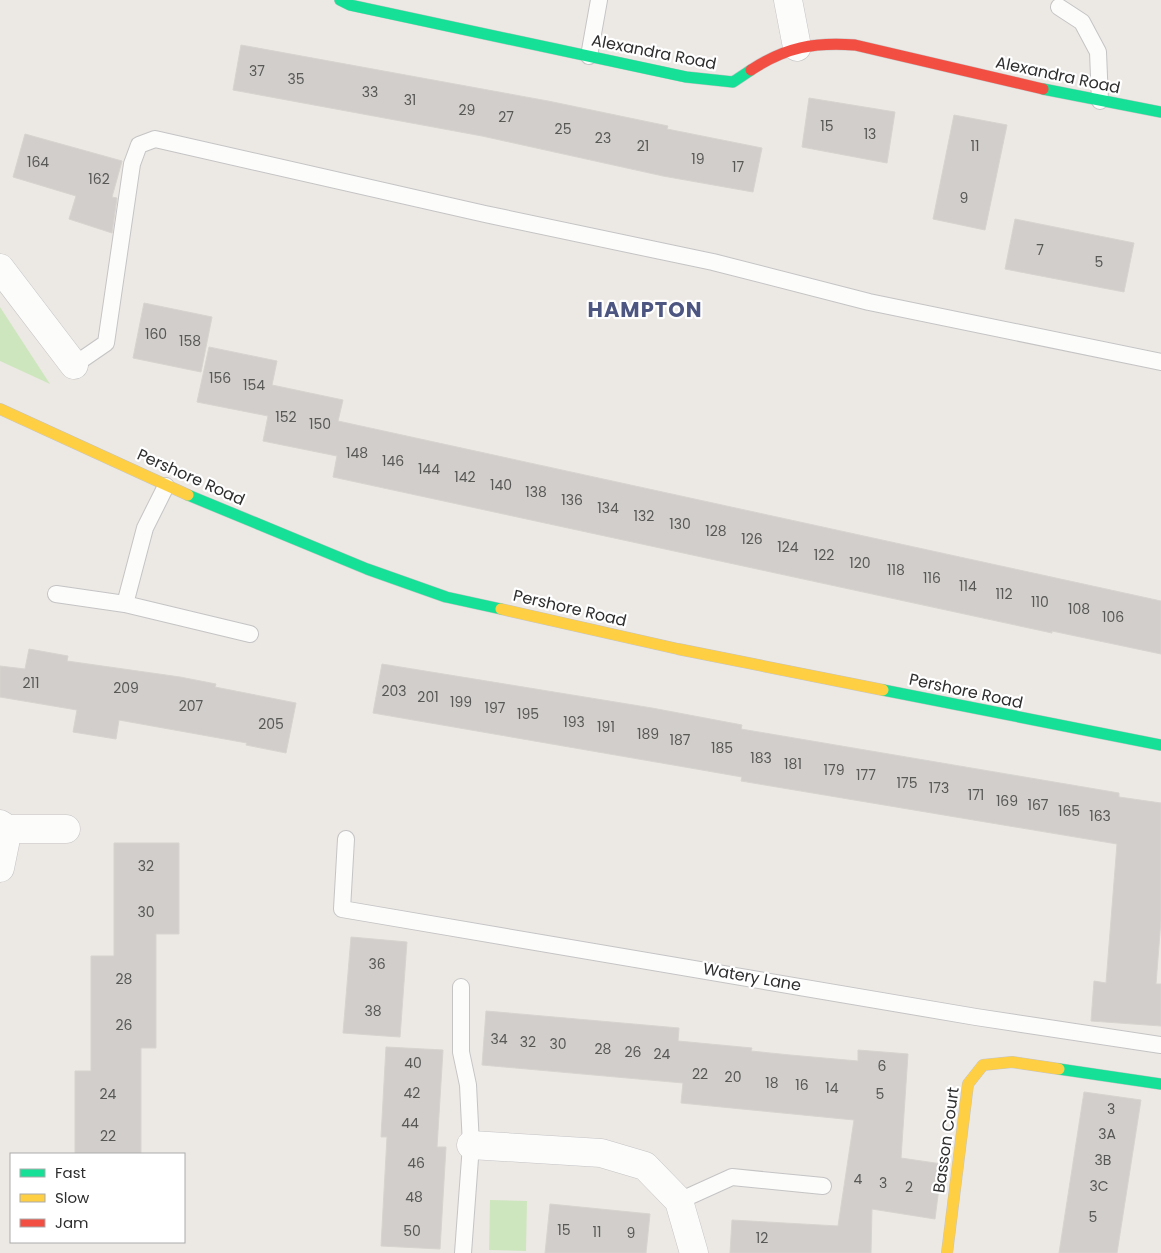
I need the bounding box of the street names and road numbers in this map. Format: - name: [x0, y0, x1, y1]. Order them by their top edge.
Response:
- street label: Alexandra Road: [590, 29, 718, 75]
- street label: Alexandra Road: [994, 51, 1122, 99]
- street label: Pershore Road: [133, 443, 249, 511]
- street label: Pershore Road: [511, 584, 629, 632]
- street label: Pershore Road: [907, 668, 1025, 714]
- street label: Watery Lane: [701, 957, 803, 997]
- street label: Basson Court: [927, 1085, 965, 1194]

